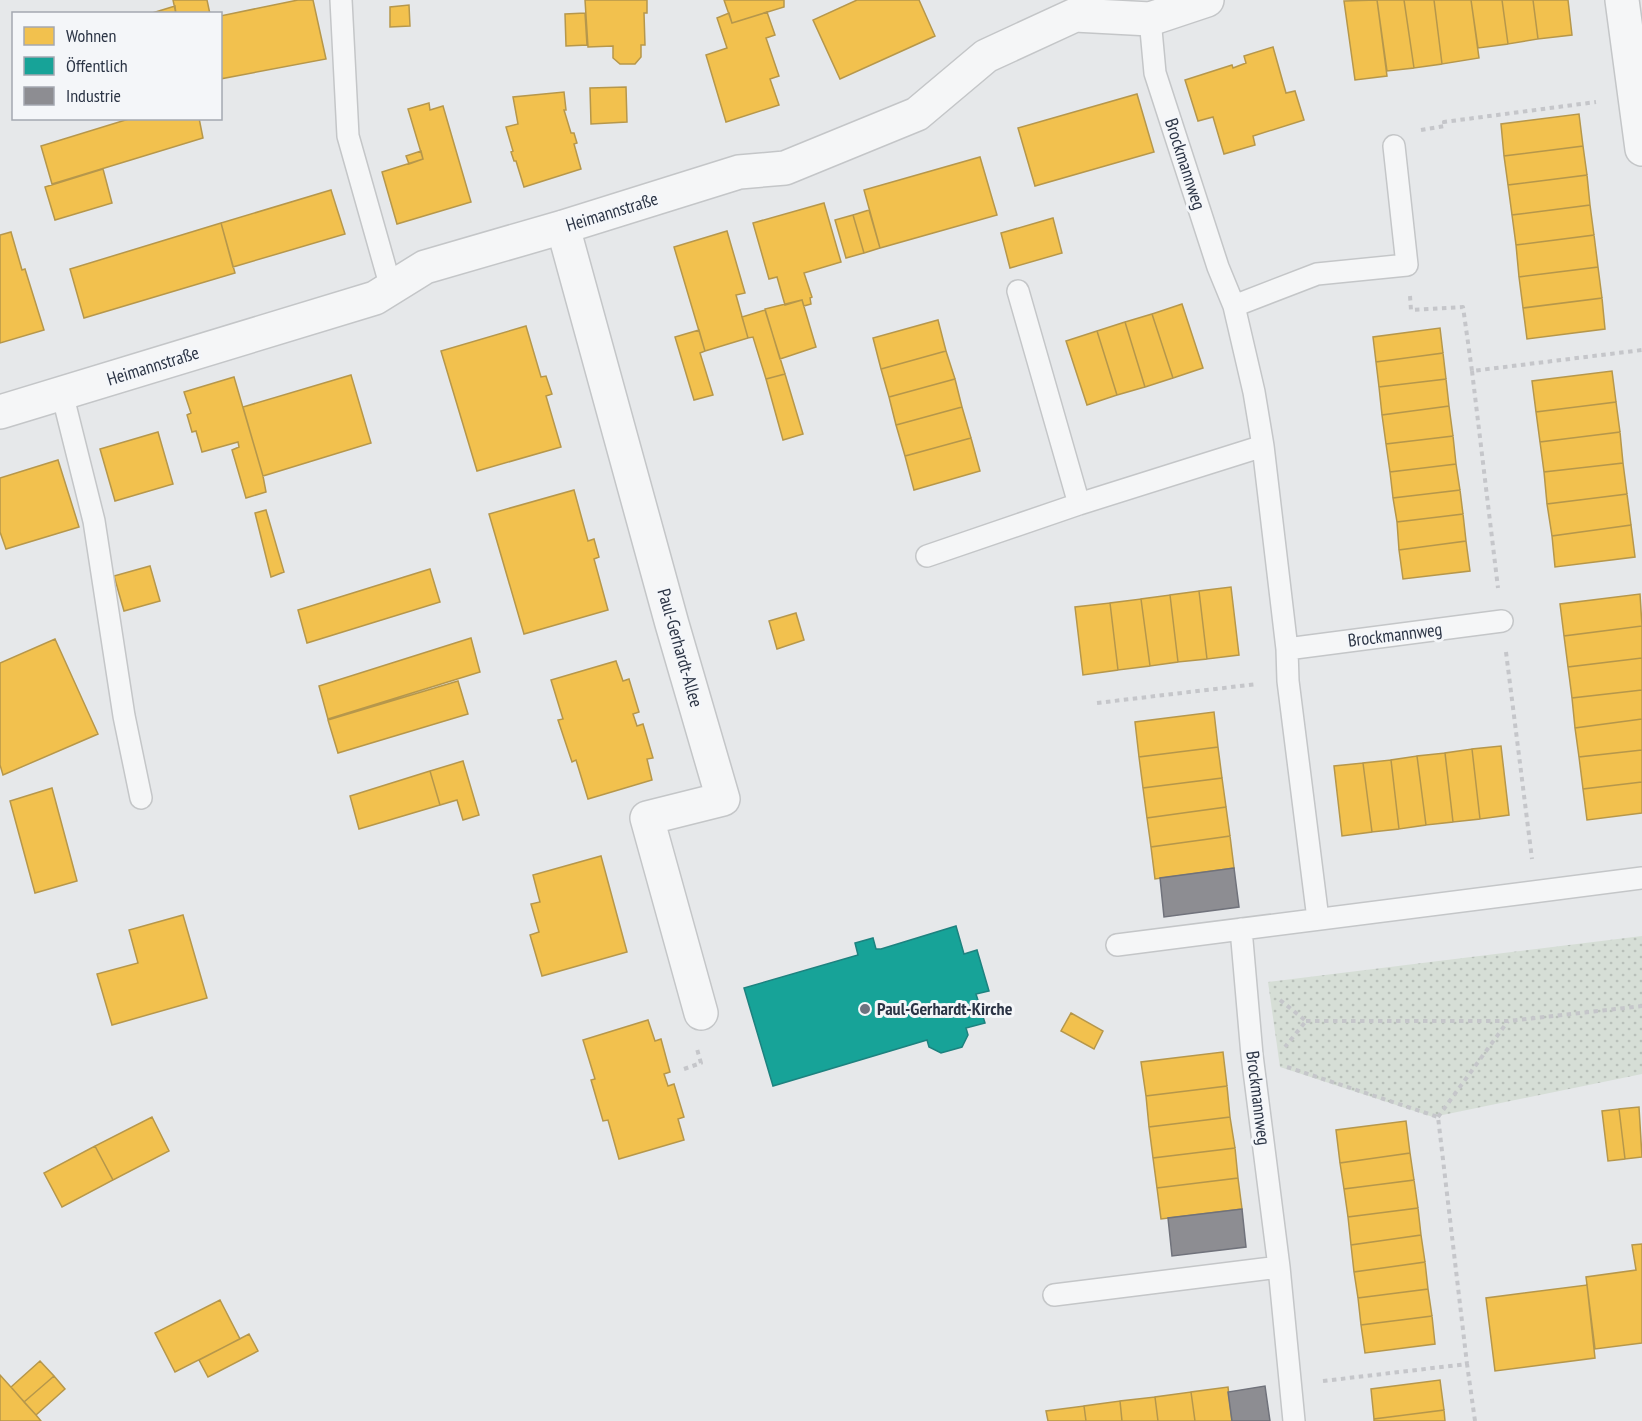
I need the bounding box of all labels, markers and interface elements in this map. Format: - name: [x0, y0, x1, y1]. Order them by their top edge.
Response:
- legend: [12, 12, 222, 120]
- text: Wohnen: [66, 24, 116, 47]
- text: Öffentlich: [66, 54, 128, 77]
- text: Industrie: [66, 84, 121, 107]
- street label: Brockmannweg: [1160, 115, 1211, 212]
- street label: Heimannstraße: [563, 187, 661, 236]
- street label: Heimannstraße: [104, 341, 202, 390]
- street label: Paul-Gerhardt-Allee: [653, 586, 708, 710]
- street label: Brockmannweg: [1346, 617, 1443, 652]
- place label: Paul-Gerhardt-Kirche: [877, 997, 1013, 1020]
- marker: Paul-Gerhardt-Kirche: [858, 1002, 872, 1016]
- street label: Brockmannweg: [1241, 1049, 1276, 1146]

